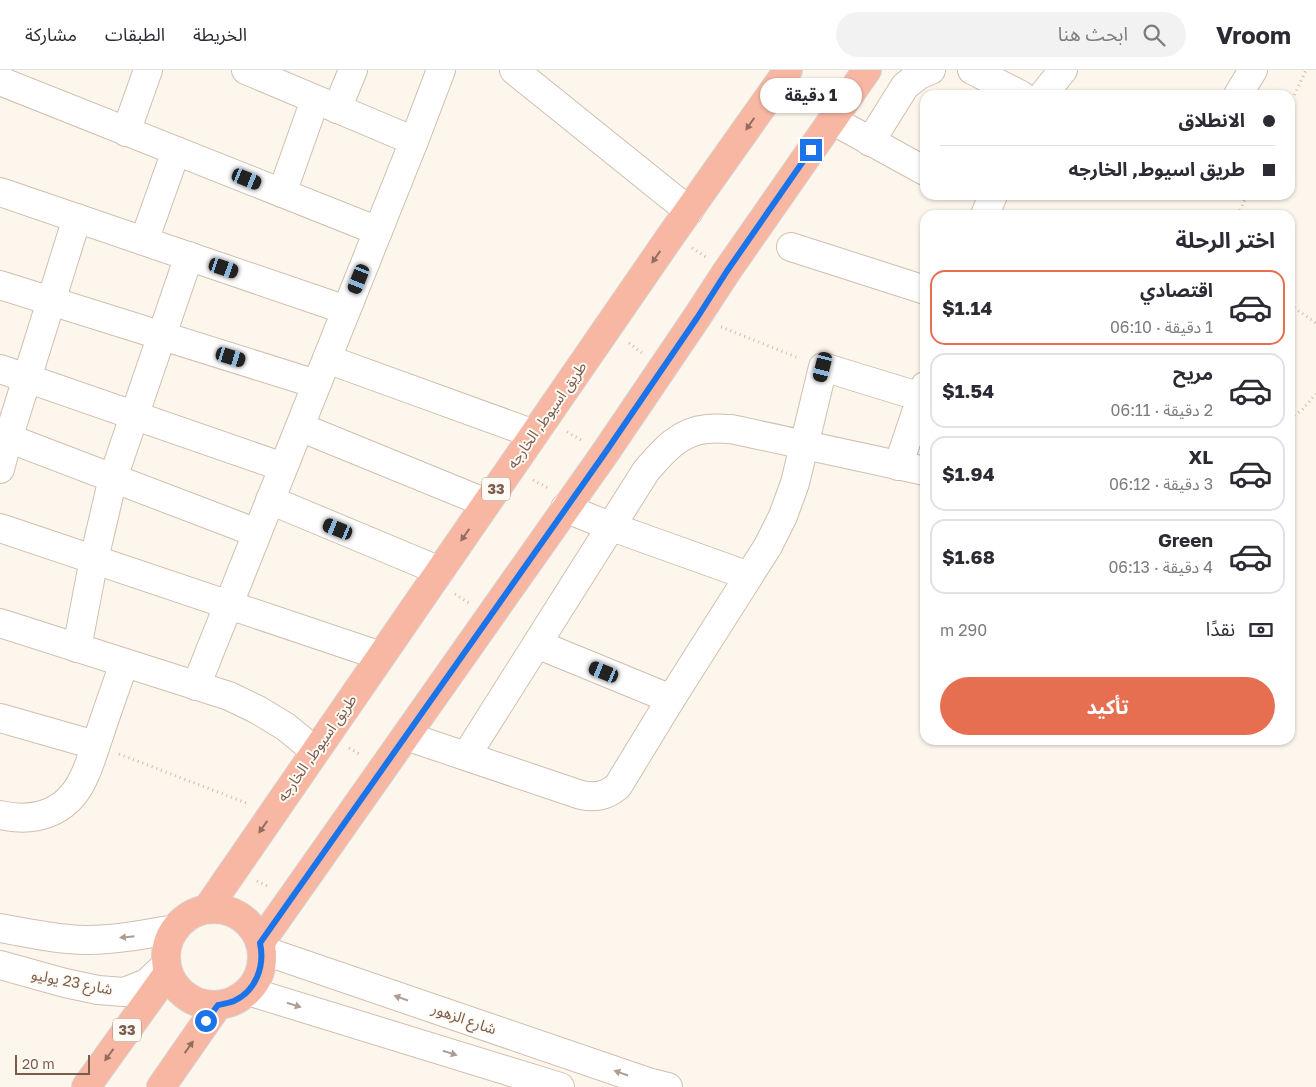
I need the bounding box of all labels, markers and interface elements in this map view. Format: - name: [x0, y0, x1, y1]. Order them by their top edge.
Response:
- search box: [836, 12, 1186, 57]
- text: Vroom: [1216, 20, 1291, 49]
- icon: search: [1140, 21, 1168, 49]
- text: ابحث هنا: [1058, 22, 1128, 45]
- text: مشاركة: [25, 23, 77, 45]
- text: الطبقات: [105, 23, 165, 45]
- text: الخريطة: [193, 23, 247, 45]
- callout: 1 دقيقة: [760, 78, 862, 112]
- text: 1 دقيقة: [785, 85, 837, 105]
- text: الانطلاق: [1179, 108, 1245, 131]
- one-way arrow: [745, 117, 755, 131]
- route end: [800, 139, 822, 161]
- text: طريق اسيوط, الخارجه: [1069, 157, 1245, 180]
- car: [230, 166, 263, 192]
- text: اختر الرحلة: [1176, 226, 1275, 253]
- one-way arrow: [651, 250, 661, 264]
- car: [207, 256, 240, 280]
- car: [346, 262, 371, 296]
- text: اقتصادي: [1140, 278, 1213, 301]
- icon: car: [1228, 285, 1273, 330]
- text: $1.14: [942, 296, 992, 319]
- text: 1 دقيقة · 06:10: [1110, 317, 1213, 337]
- car: [214, 345, 247, 369]
- car: [812, 351, 833, 383]
- street label: طريق اسيوط, الخارجه: [503, 357, 591, 473]
- text: مريح: [1173, 361, 1213, 384]
- icon: car: [1228, 368, 1273, 413]
- text: $1.54: [942, 379, 994, 402]
- text: 2 دقيقة · 06:11: [1111, 400, 1213, 420]
- text: XL: [1188, 445, 1213, 468]
- icon: car: [1228, 451, 1273, 496]
- text: $1.94: [942, 462, 995, 485]
- text: 3 دقيقة · 06:12: [1109, 474, 1213, 494]
- road number: 33: [482, 478, 510, 500]
- car: [321, 516, 354, 542]
- one-way arrow: [460, 528, 470, 541]
- text: Green: [1158, 528, 1213, 551]
- icon: car: [1228, 534, 1273, 579]
- text: $1.68: [942, 545, 995, 568]
- text: 4 دقيقة · 06:13: [1108, 557, 1213, 577]
- icon: cash: [1247, 616, 1275, 644]
- text: نقدًا: [1206, 617, 1235, 640]
- text: 290 m: [940, 620, 987, 640]
- car: [587, 659, 620, 685]
- button: تأكيد: [940, 677, 1275, 735]
- street label: طريق اسيوط, الخارجه: [273, 690, 361, 806]
- one-way arrow: [258, 820, 268, 834]
- one-way arrow: [119, 933, 135, 941]
- street label: شارع 23 يوليو: [29, 964, 115, 1002]
- one-way arrow: [393, 994, 408, 1002]
- street label: شارع الزهور: [427, 998, 499, 1041]
- one-way arrow: [287, 1002, 302, 1010]
- route start: [195, 1010, 217, 1032]
- road number: 33: [113, 1018, 141, 1042]
- one-way arrow: [184, 1040, 194, 1054]
- one-way arrow: [103, 1048, 114, 1061]
- one-way arrow: [442, 1050, 457, 1058]
- scale bar: [15, 1052, 90, 1075]
- text: 20 m: [22, 1055, 55, 1072]
- one-way arrow: [613, 1069, 628, 1077]

